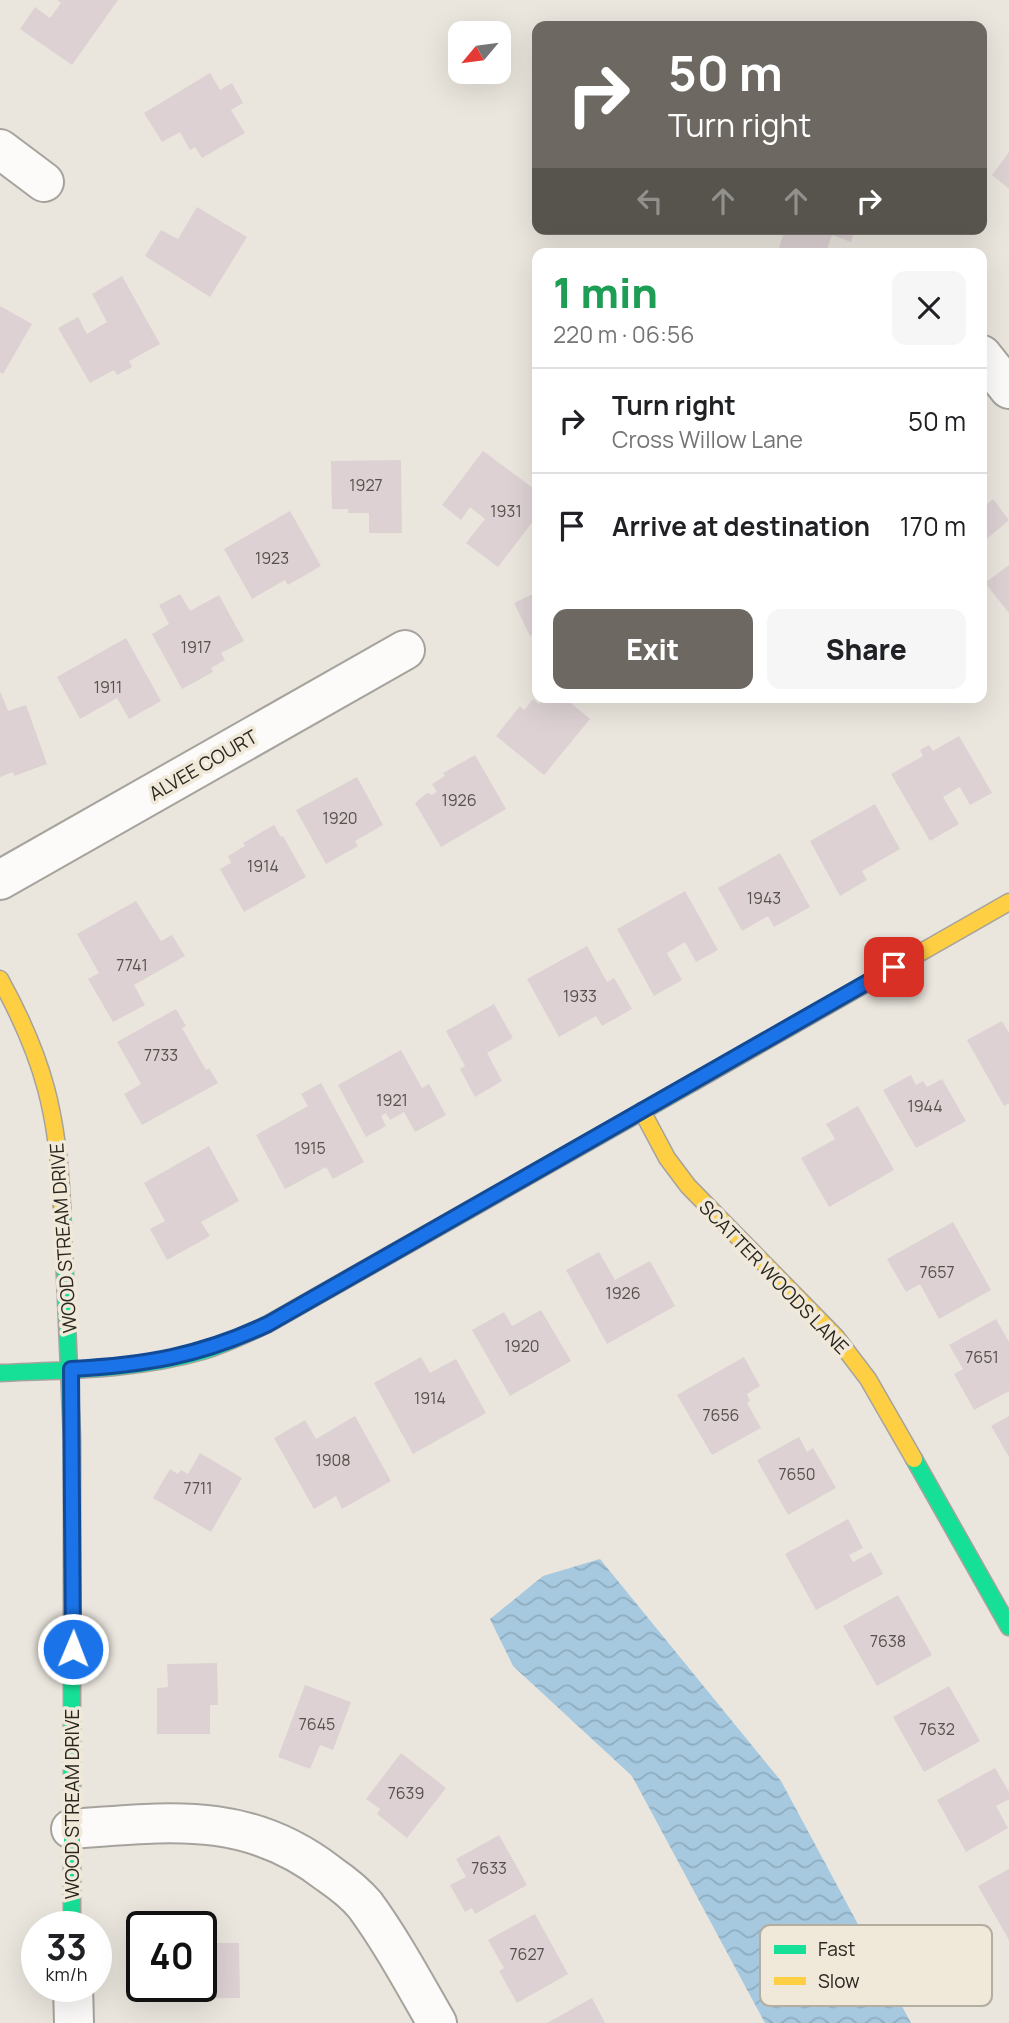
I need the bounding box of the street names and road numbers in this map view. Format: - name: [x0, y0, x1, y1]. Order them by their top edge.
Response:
- street label: ALVEE COURT: [144, 723, 263, 807]
- street label: WOOD STREAM DRIVE: [43, 1142, 83, 1334]
- street label: SCATTER WOODS LANE: [693, 1194, 855, 1360]
- street label: WOOD STREAM DRIVE: [59, 1709, 85, 1899]

